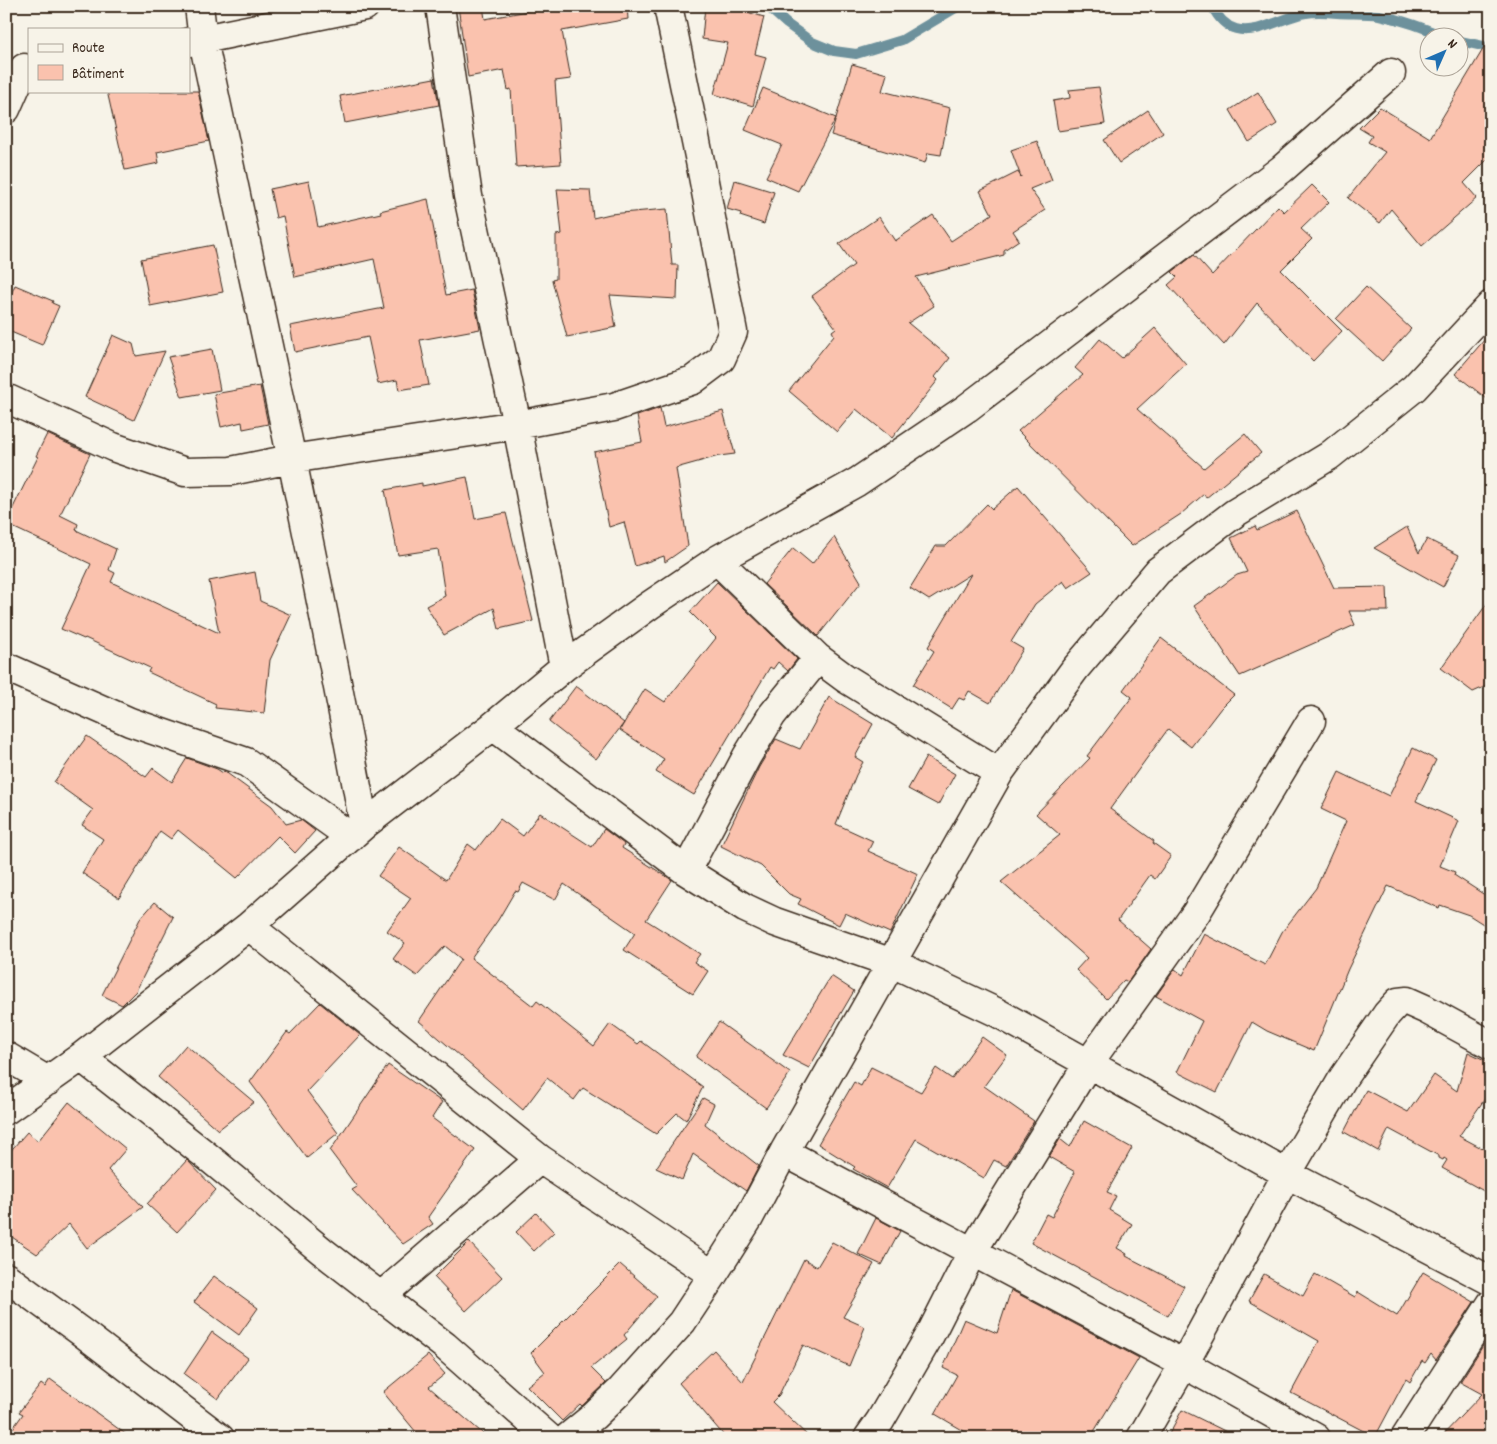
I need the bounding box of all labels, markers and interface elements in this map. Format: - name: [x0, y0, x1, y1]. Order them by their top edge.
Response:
- legend: [28, 28, 190, 92]
- north arrow: [1420, 28, 1470, 78]
- text: N: [1442, 35, 1461, 54]
- text: Route: [72, 38, 105, 60]
- text: Bâtiment: [72, 64, 125, 86]

